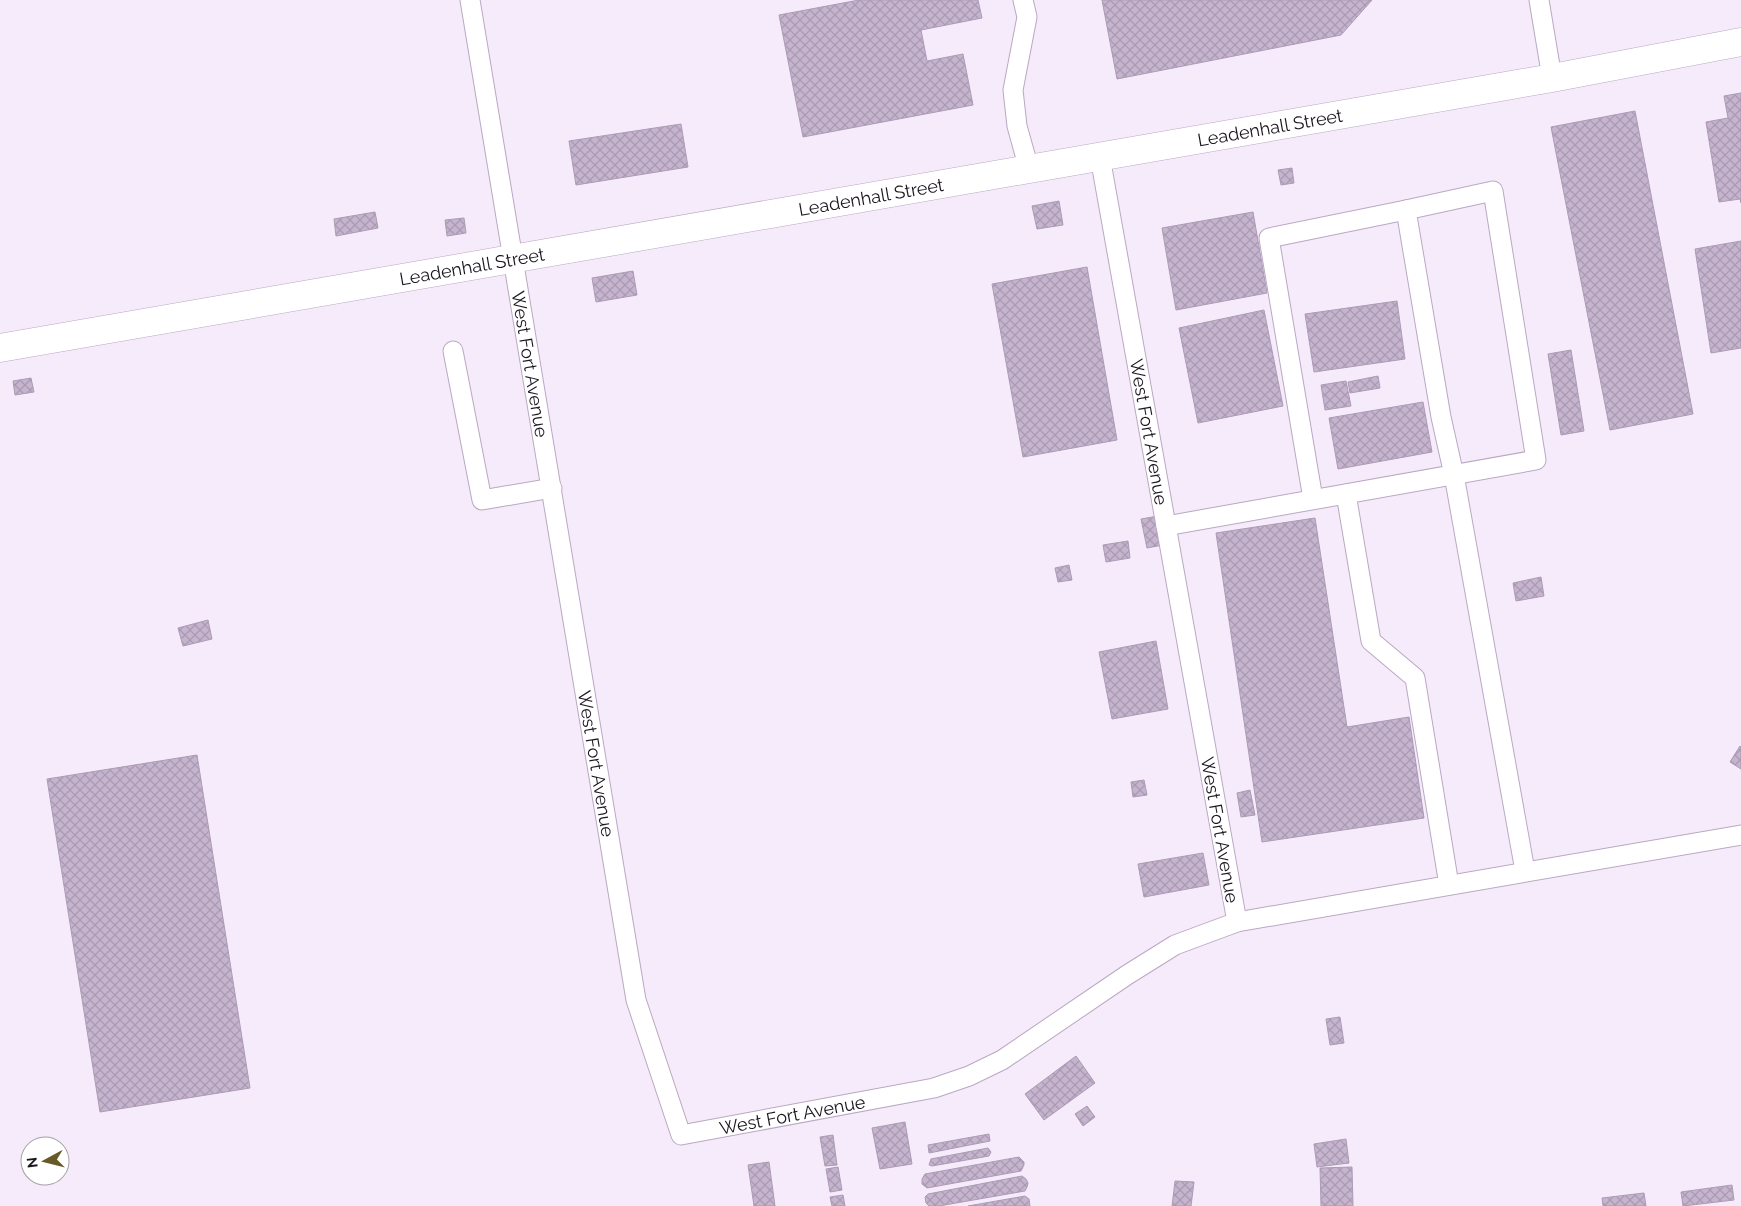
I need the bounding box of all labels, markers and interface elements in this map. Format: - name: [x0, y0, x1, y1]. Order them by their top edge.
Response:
- street label: Leadenhall Street: [1196, 104, 1344, 150]
- street label: Leadenhall Street: [797, 174, 945, 219]
- street label: Leadenhall Street: [398, 243, 546, 289]
- street label: West Fort Avenue: [508, 289, 553, 439]
- street label: West Fort Avenue: [1126, 357, 1172, 507]
- street label: West Fort Avenue: [574, 689, 619, 839]
- street label: West Fort Avenue: [1197, 755, 1243, 905]
- street label: West Fort Avenue: [717, 1090, 867, 1138]
- north arrow: [20, 1136, 70, 1186]
- text: N: [24, 1156, 41, 1169]

